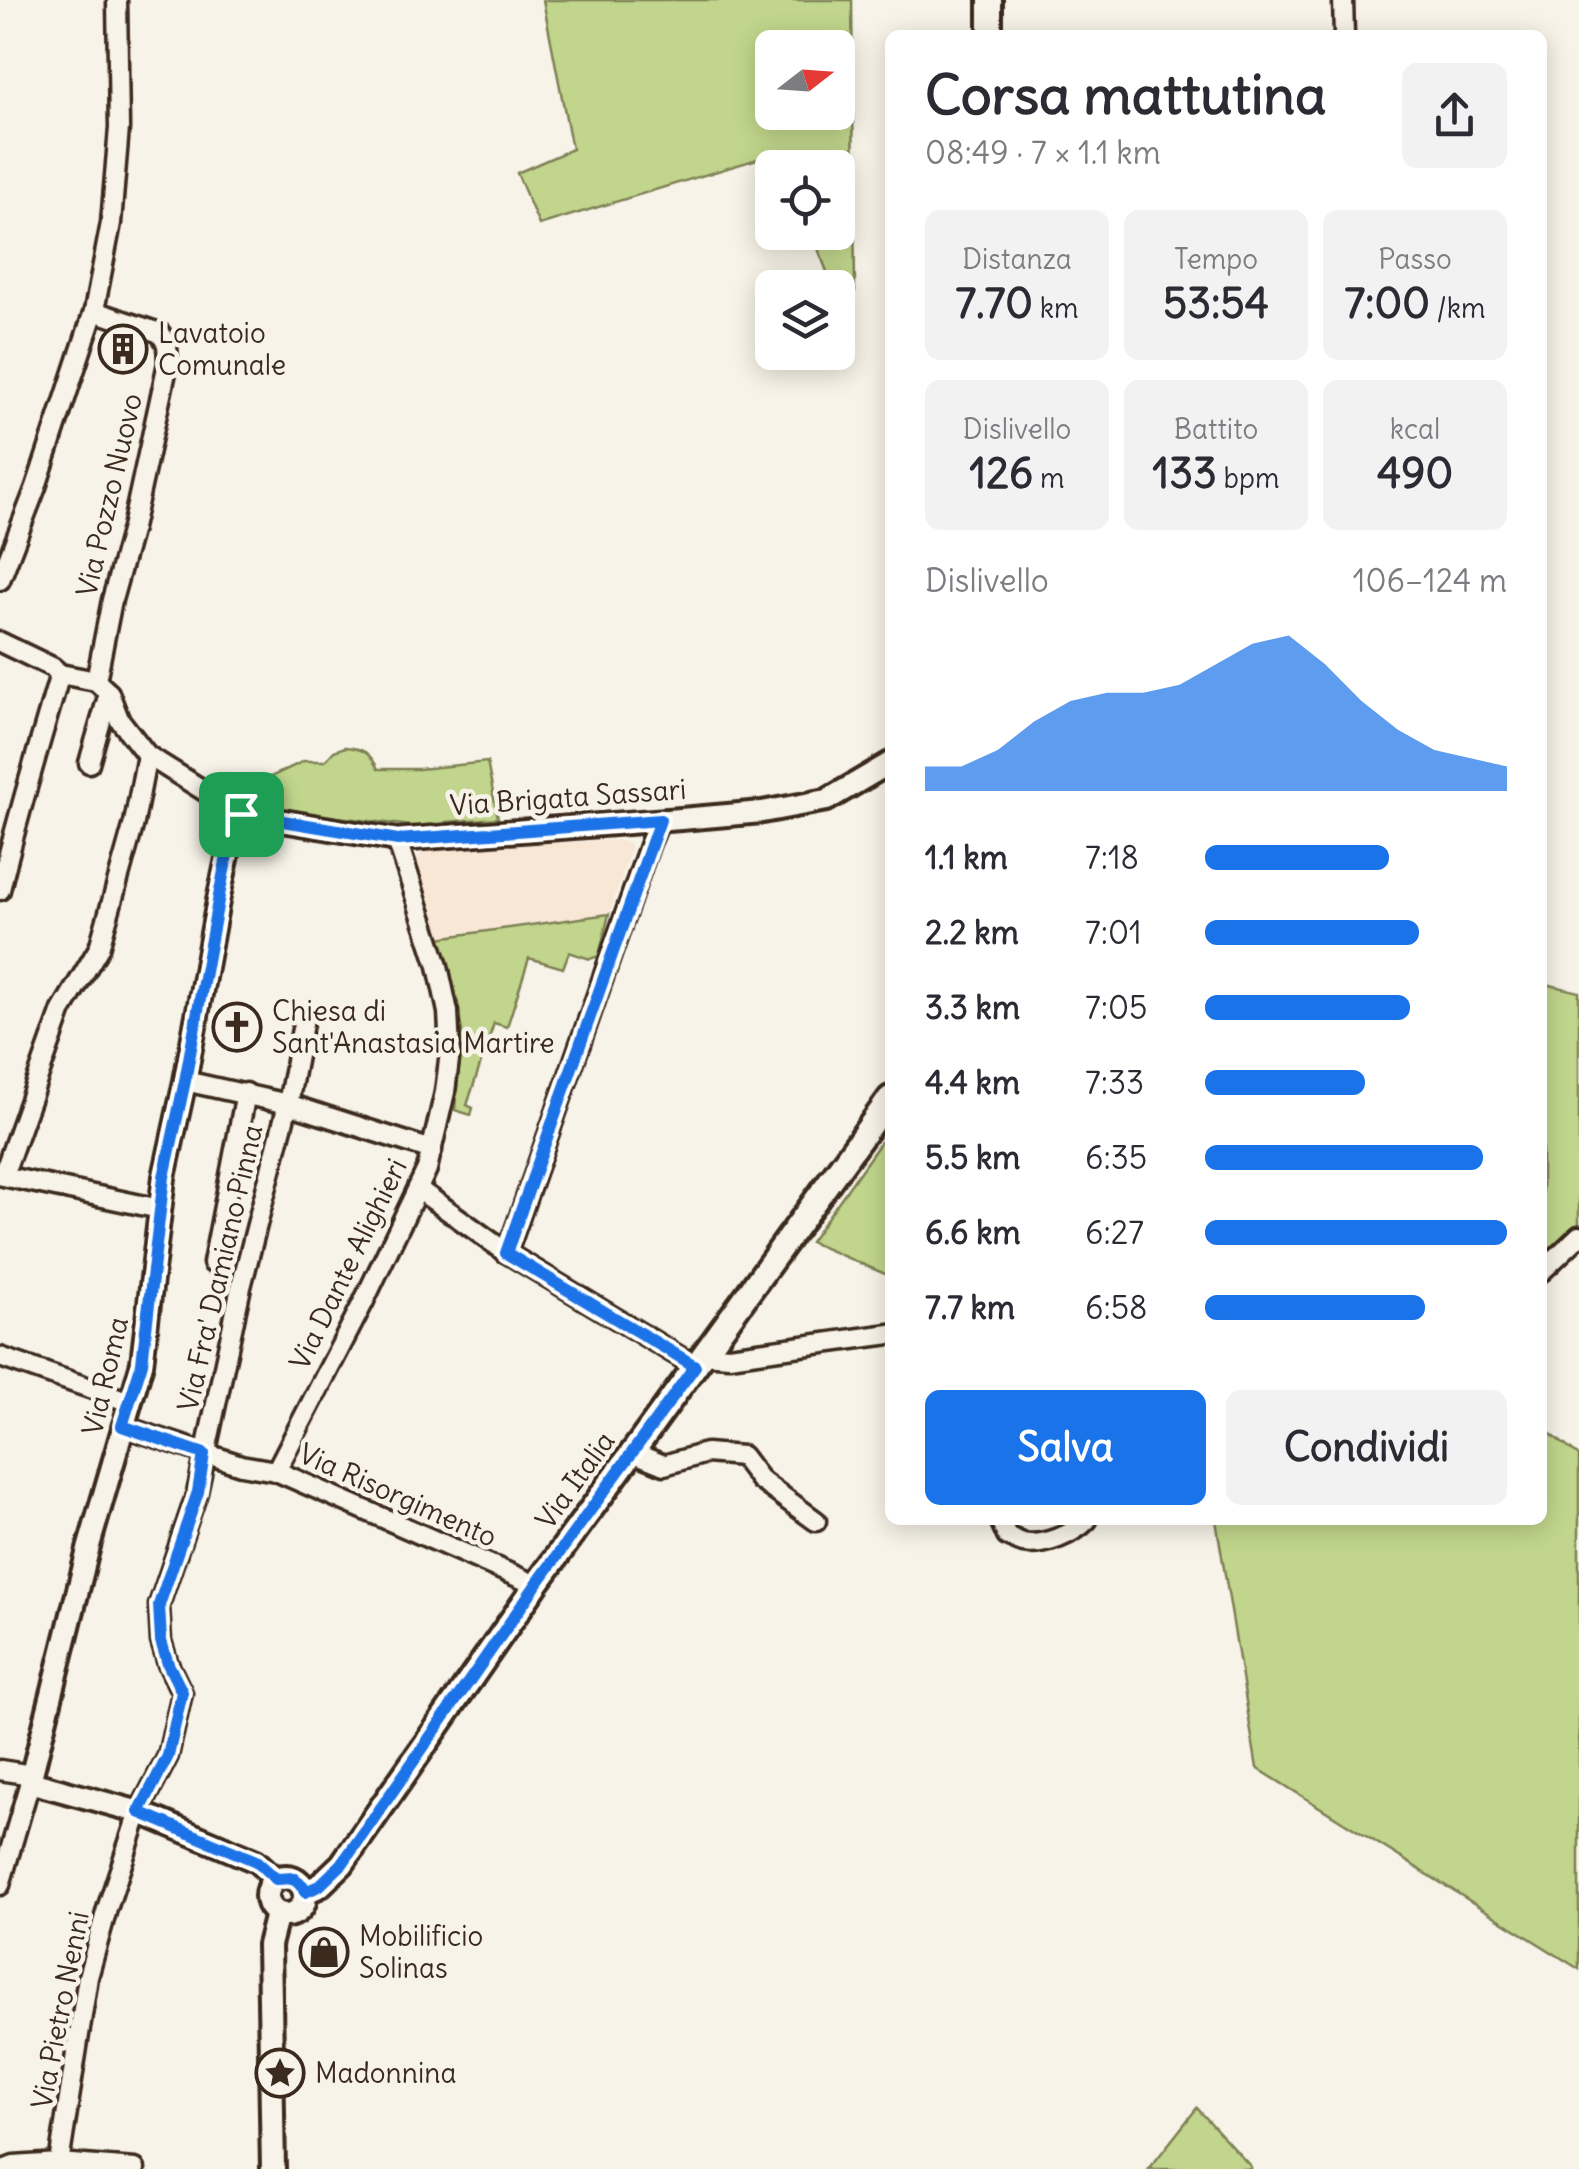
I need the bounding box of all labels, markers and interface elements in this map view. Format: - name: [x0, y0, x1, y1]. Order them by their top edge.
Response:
- north arrow: [755, 30, 855, 130]
- map controls: [755, 30, 855, 370]
- text: Corsa mattutina: [925, 60, 1326, 129]
- button: share: [1402, 63, 1507, 168]
- text: 08:49 · 7 × 1.1 km: [925, 132, 1161, 173]
- button: locate: [755, 150, 855, 250]
- text: Distanza: [962, 241, 1072, 277]
- text: Tempo: [1174, 241, 1258, 277]
- text: Passo: [1378, 241, 1452, 277]
- button: layers: [755, 270, 855, 370]
- text: 7.70: [955, 277, 1033, 329]
- text: 53:54: [1163, 277, 1269, 329]
- text: 7:00: [1344, 277, 1430, 329]
- text: km: [1033, 290, 1079, 326]
- text: /km: [1430, 290, 1486, 326]
- place label: Lavatoio Comunale: [158, 315, 286, 383]
- building icon: Lavatoio Comunale: [97, 323, 149, 375]
- street label: Via Pozzo Nuovo: [68, 390, 150, 600]
- text: Dislivello: [963, 411, 1071, 447]
- text: Battito: [1174, 411, 1258, 447]
- text: kcal: [1390, 411, 1440, 447]
- text: 126: [969, 447, 1033, 499]
- text: 133: [1152, 447, 1217, 499]
- text: 490: [1377, 447, 1453, 499]
- text: m: [1033, 460, 1065, 496]
- text: bpm: [1217, 460, 1280, 496]
- text: Dislivello: [925, 560, 1049, 601]
- text: 106–124 m: [1353, 560, 1507, 601]
- street label: Via Brigata Sassari: [449, 771, 687, 823]
- pin: [199, 772, 284, 857]
- icon: arrive: [214, 787, 269, 842]
- text: 1.1 km: [925, 837, 1008, 878]
- text: 7:18: [1085, 837, 1139, 878]
- text: 2.2 km: [925, 912, 1019, 953]
- text: 7:01: [1085, 912, 1142, 953]
- text: 3.3 km: [925, 987, 1020, 1028]
- text: 7:05: [1085, 987, 1147, 1028]
- place label: Chiesa di Sant'Anastasia Martire: [272, 993, 555, 1061]
- church icon: Chiesa di Sant'Anastasia Martire: [211, 1001, 263, 1053]
- text: 4.4 km: [925, 1062, 1020, 1103]
- text: 7:33: [1085, 1062, 1144, 1103]
- street label: Via Fra' Damiano Pinna: [170, 1121, 270, 1415]
- text: 5.5 km: [925, 1137, 1020, 1178]
- text: 6:35: [1085, 1137, 1147, 1178]
- street label: Via Dante Alighieri: [281, 1153, 415, 1375]
- text: 6.6 km: [925, 1212, 1021, 1253]
- text: 6:27: [1085, 1212, 1144, 1253]
- text: 7.7 km: [925, 1287, 1015, 1328]
- text: 6:58: [1085, 1287, 1148, 1328]
- street label: Via Roma: [74, 1313, 136, 1439]
- button: Salva: [925, 1390, 1206, 1505]
- button: Condividi: [1226, 1390, 1507, 1505]
- street label: Via Italia: [528, 1424, 622, 1536]
- street label: Via Risorgimento: [293, 1435, 503, 1555]
- street label: Via Pietro Nenni: [23, 1908, 97, 2112]
- place label: Mobilificio Solinas: [359, 1918, 483, 1986]
- shop icon: Mobilificio Solinas: [298, 1926, 350, 1978]
- place icon: Madonnina: [254, 2047, 306, 2099]
- place label: Madonnina: [315, 2055, 457, 2091]

